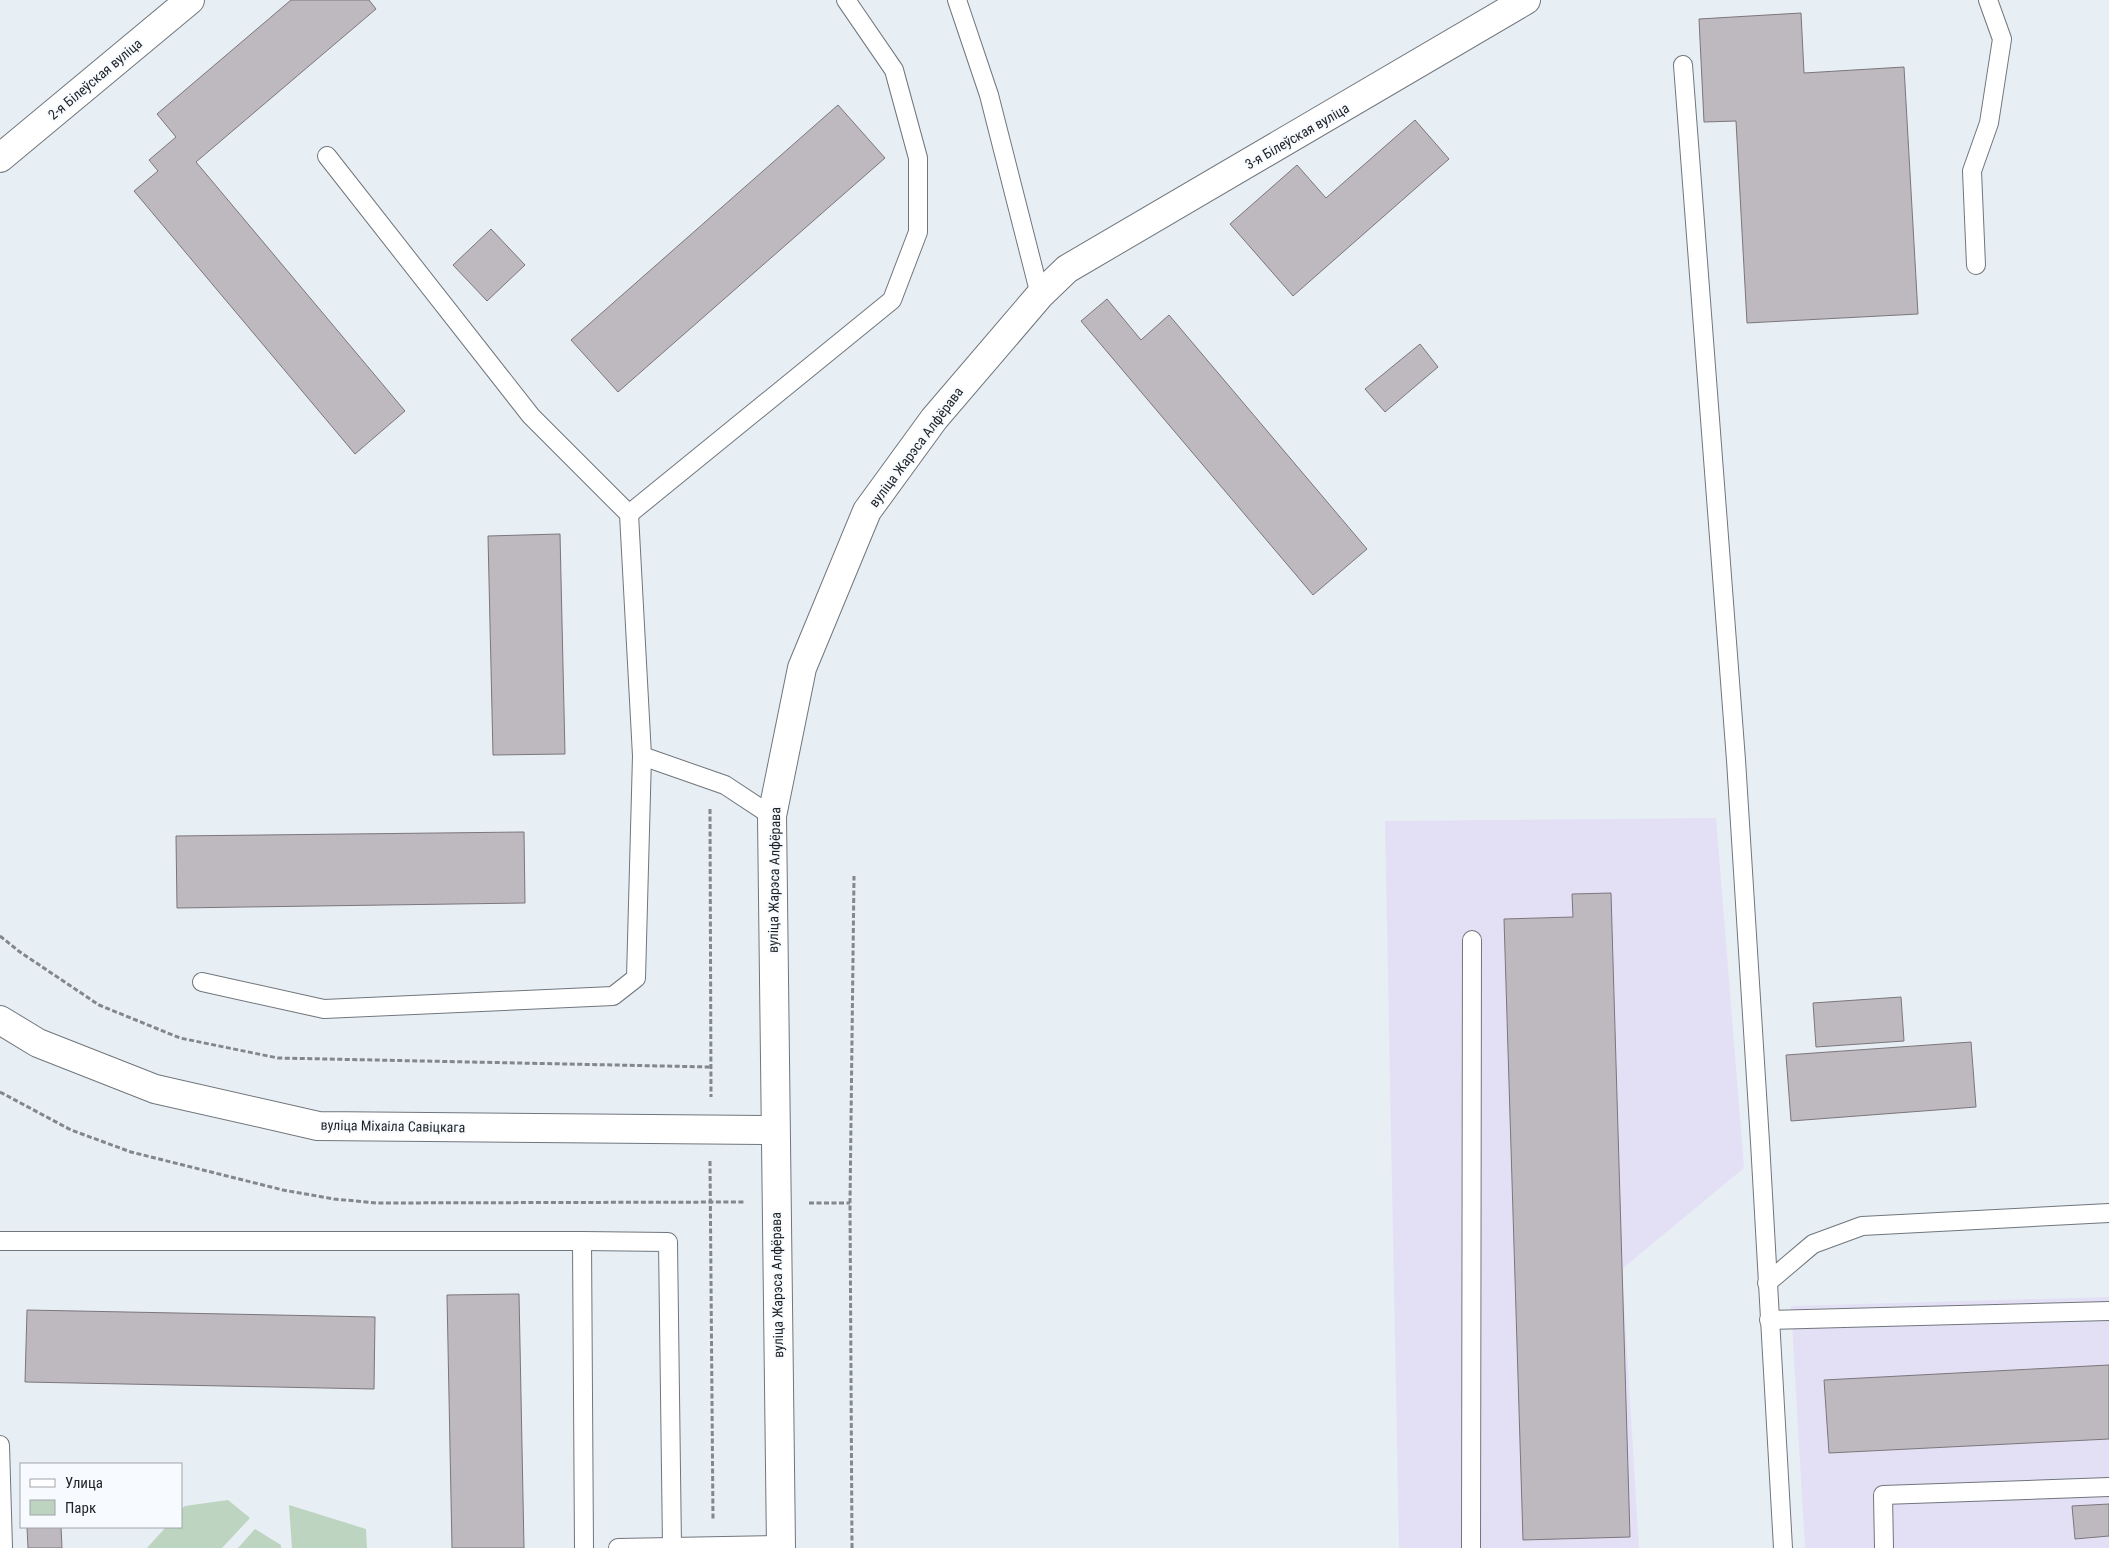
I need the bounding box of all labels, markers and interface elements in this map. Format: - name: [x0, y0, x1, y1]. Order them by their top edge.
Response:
- street label: 2-я Білеўская вуліца: [45, 35, 145, 123]
- street label: 3-я Білеўская вуліца: [1242, 100, 1352, 172]
- street label: вуліца Жарэса Алфёрава: [866, 384, 966, 510]
- street label: вуліца Жарэса Алфёрава: [765, 807, 783, 953]
- street label: вуліца Міхаіла Савіцкага: [321, 1117, 465, 1135]
- street label: вуліца Жарэса Алфёрава: [768, 1212, 786, 1358]
- legend: [20, 1463, 182, 1528]
- text: Улица: [65, 1474, 103, 1492]
- text: Парк: [65, 1499, 96, 1517]

